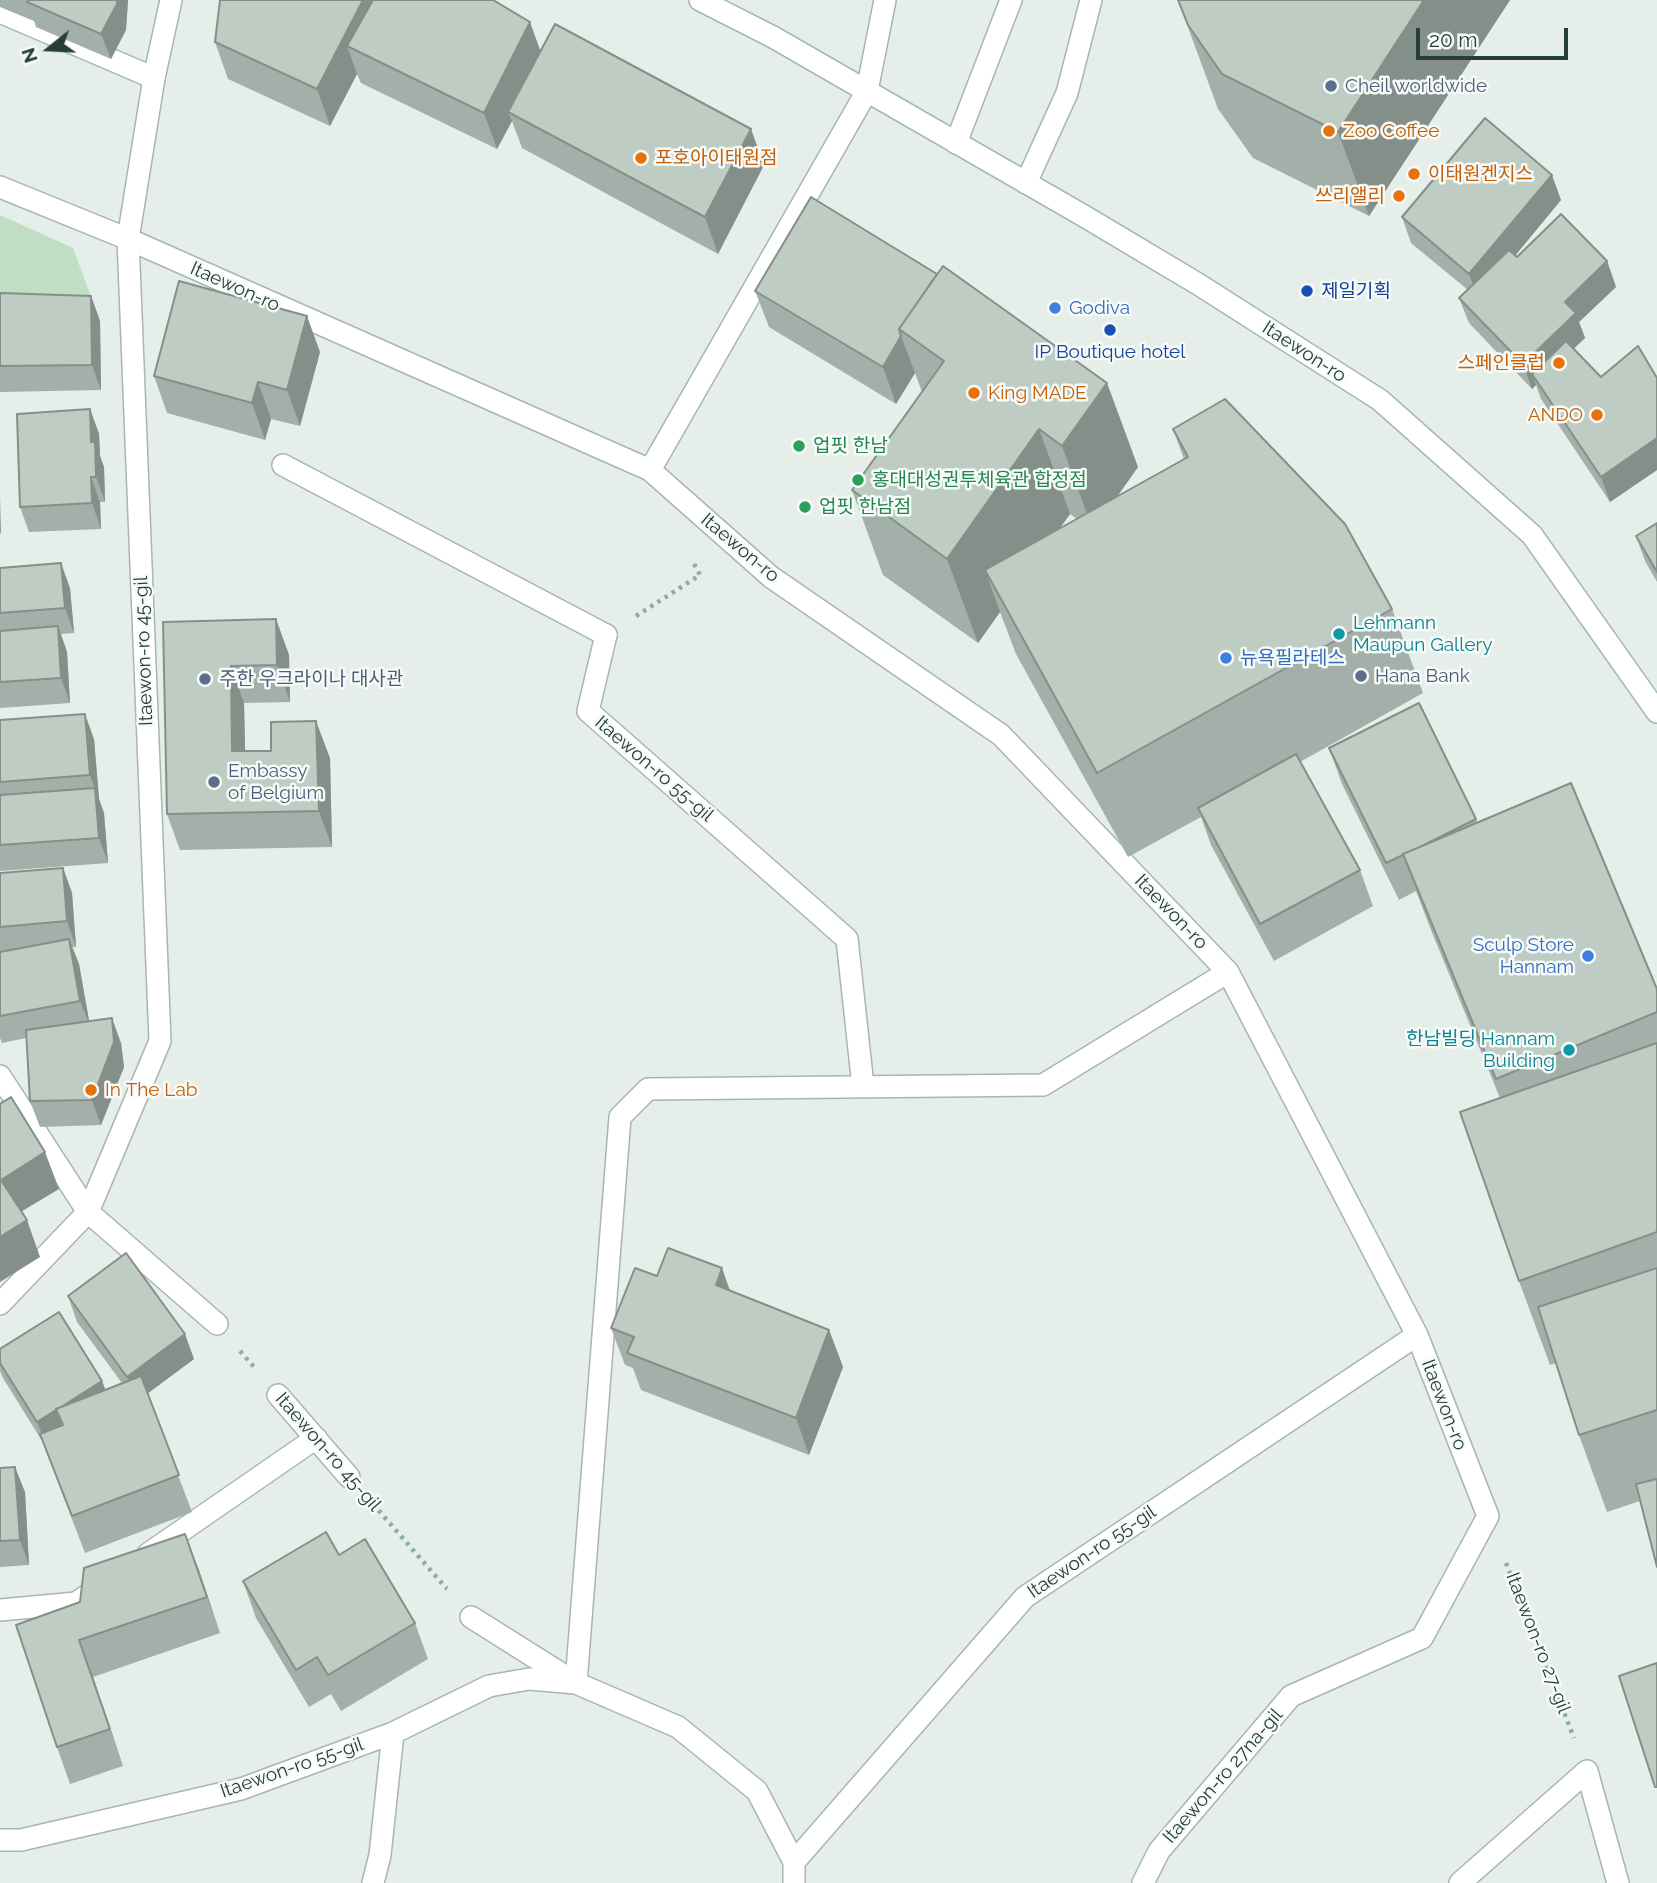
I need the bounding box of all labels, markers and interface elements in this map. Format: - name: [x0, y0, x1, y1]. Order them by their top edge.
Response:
- north arrow: [14, 14, 84, 84]
- scale bar: [1419, 14, 1571, 58]
- text: 20 m: [1429, 27, 1477, 52]
- text: N: [16, 45, 42, 66]
- place label: Cheil worldwide: [1345, 75, 1487, 97]
- marker: Cheil worldwide: [1323, 78, 1339, 94]
- place label: Zoo Coffee: [1343, 120, 1439, 142]
- marker: Zoo Coffee: [1321, 123, 1337, 139]
- place label: 포호아이태원점: [655, 147, 777, 169]
- marker: 포호아이태원점: [633, 150, 649, 166]
- place label: 이태원겐지스: [1428, 163, 1533, 185]
- marker: 이태원겐지스: [1406, 166, 1422, 182]
- place label: 쓰리앨리: [1315, 185, 1385, 207]
- marker: 쓰리앨리: [1391, 188, 1407, 204]
- street label: Itaewon-ro: [187, 257, 283, 317]
- place label: 제일기획: [1321, 280, 1391, 302]
- marker: 제일기획: [1299, 283, 1315, 299]
- place label: Godiva: [1069, 297, 1130, 319]
- marker: Godiva: [1047, 300, 1063, 316]
- street label: Itaewon-ro: [1258, 316, 1350, 388]
- marker: IP Boutique hotel: [1102, 322, 1118, 338]
- place label: IP Boutique hotel: [1035, 341, 1185, 363]
- place label: 스페인클럽: [1458, 352, 1545, 374]
- marker: 스페인클럽: [1551, 355, 1567, 371]
- place label: King MADE: [988, 382, 1087, 404]
- marker: King MADE: [966, 385, 982, 401]
- place label: ANDO: [1528, 404, 1583, 426]
- marker: ANDO: [1589, 407, 1605, 423]
- place label: 업핏 한남: [813, 435, 888, 457]
- marker: 업핏 한남: [791, 438, 807, 454]
- place label: 홍대대성권투체육관 합정점: [872, 469, 1087, 491]
- marker: 홍대대성권투체육관 합정점: [850, 472, 866, 488]
- place label: 업핏 한남점: [819, 496, 911, 518]
- marker: 업핏 한남점: [797, 499, 813, 515]
- street label: Itaewon-ro: [696, 509, 784, 587]
- street label: Itaewon-ro 45-gil: [130, 576, 158, 726]
- place label: Lehmann Maupun Gallery: [1353, 612, 1493, 656]
- marker: Lehmann Maupun Gallery: [1331, 626, 1347, 642]
- place label: 뉴욕필라테스: [1240, 647, 1345, 669]
- marker: 뉴욕필라테스: [1218, 650, 1234, 666]
- place label: Hana Bank: [1375, 665, 1470, 687]
- place label: 주한 우크라이나 대사관: [219, 668, 403, 690]
- marker: Hana Bank: [1353, 668, 1369, 684]
- marker: 주한 우크라이나 대사관: [197, 671, 213, 687]
- street label: Itaewon-ro 55-gil: [590, 711, 718, 827]
- place label: Embassy of Belgium: [228, 760, 324, 804]
- marker: Embassy of Belgium: [206, 774, 222, 790]
- street label: Itaewon-ro: [1130, 870, 1212, 954]
- place label: Sculp Store Hannam: [1473, 934, 1574, 978]
- marker: Sculp Store Hannam: [1580, 948, 1596, 964]
- place label: 한남빌딩 Hannam Building: [1406, 1028, 1555, 1072]
- marker: 한남빌딩 Hannam Building: [1561, 1042, 1577, 1058]
- place label: In The Lab: [105, 1079, 197, 1101]
- marker: In The Lab: [83, 1082, 99, 1098]
- street label: Itaewon-ro: [1416, 1356, 1472, 1454]
- street label: Itaewon-ro 45-gil: [270, 1388, 386, 1516]
- street label: Itaewon-ro 55-gil: [1023, 1501, 1161, 1603]
- street label: Itaewon-ro 27-gil: [1501, 1569, 1575, 1717]
- street label: Itaewon-ro 27na-gil: [1158, 1704, 1288, 1848]
- street label: Itaewon-ro 55-gil: [217, 1733, 367, 1803]

